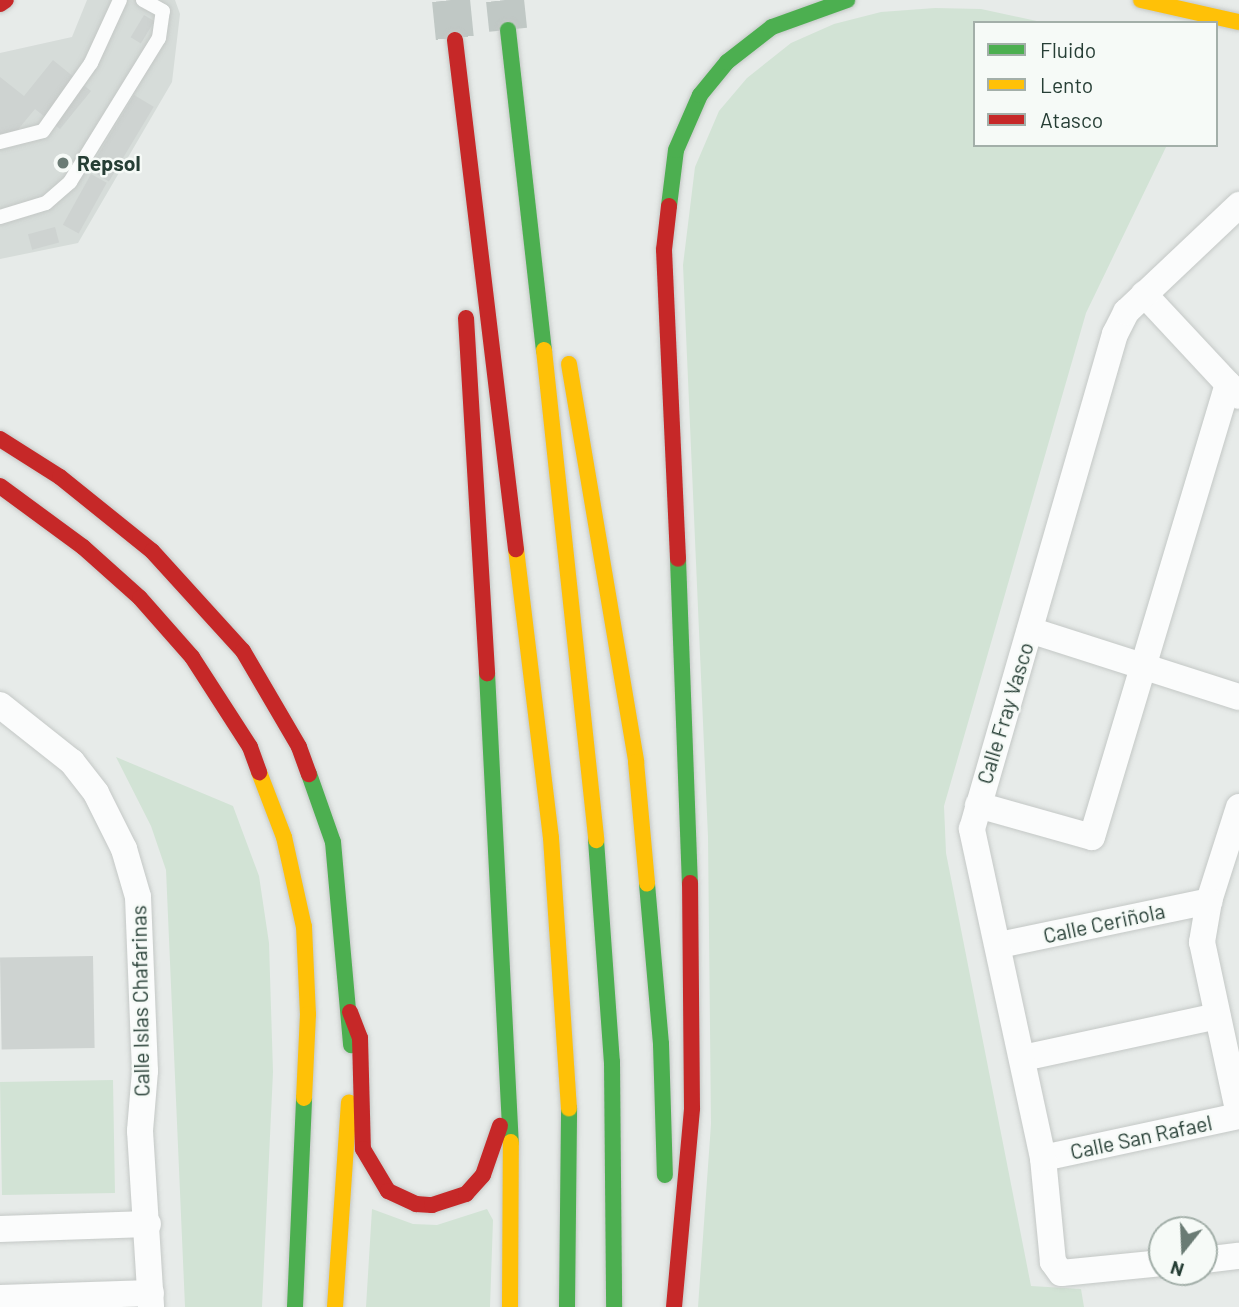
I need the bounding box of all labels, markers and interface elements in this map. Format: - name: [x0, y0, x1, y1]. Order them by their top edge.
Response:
- legend: [973, 21, 1218, 147]
- text: Fluido: [1040, 37, 1096, 62]
- text: Lento: [1040, 72, 1093, 97]
- text: Atasco: [1040, 107, 1103, 132]
- place label: Repsol: [77, 150, 141, 176]
- marker: Repsol: [55, 155, 71, 171]
- street label: Calle Fray Vasco: [972, 639, 1038, 787]
- street label: Calle Ceriñola: [1041, 898, 1167, 948]
- street label: Calle Islas Chafarinas: [126, 905, 154, 1097]
- street label: Calle San Rafael: [1068, 1110, 1214, 1164]
- north arrow: [1148, 1216, 1218, 1286]
- text: N: [1167, 1257, 1187, 1282]

